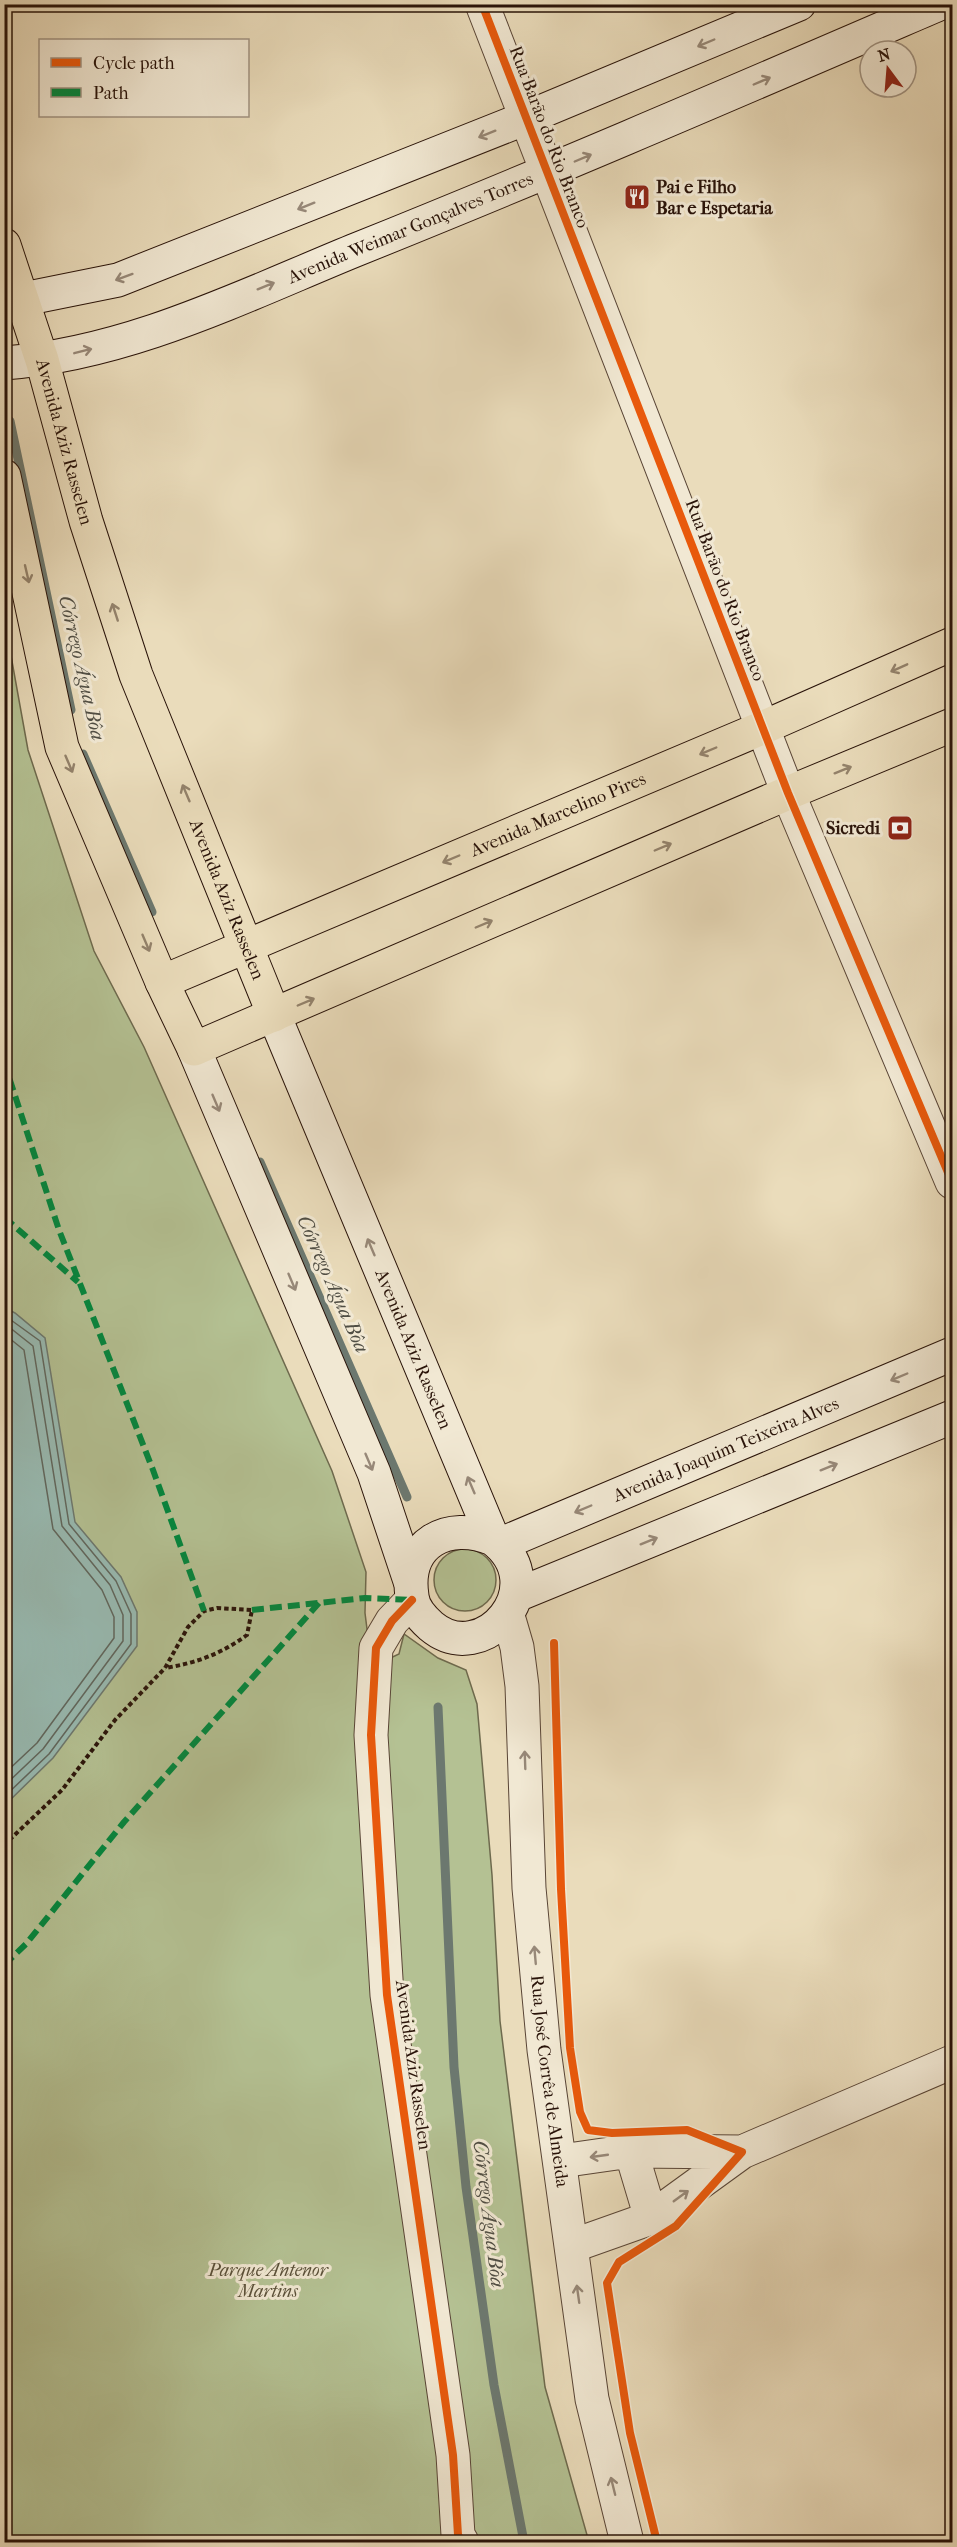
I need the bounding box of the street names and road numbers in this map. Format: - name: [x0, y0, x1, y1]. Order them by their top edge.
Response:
- street label: Rua Barão do Rio Branco: [505, 43, 593, 231]
- street label: Avenida Weimar Gonçalves Torres: [284, 168, 536, 288]
- street label: Avenida Aziz Rasselen: [31, 356, 97, 528]
- street label: Rua Barão do Rio Branco: [681, 496, 769, 684]
- street label: Avenida Marcelino Pires: [466, 768, 649, 861]
- street label: Avenida Aziz Rasselen: [185, 815, 269, 983]
- street label: Avenida Aziz Rasselen: [370, 1265, 457, 1433]
- street label: Avenida Joaquim Teixeira Alves: [609, 1392, 842, 1506]
- street label: Rua José Corrêa de Almeida: [527, 1974, 573, 2189]
- street label: Avenida Aziz Rasselen: [391, 1978, 435, 2152]

